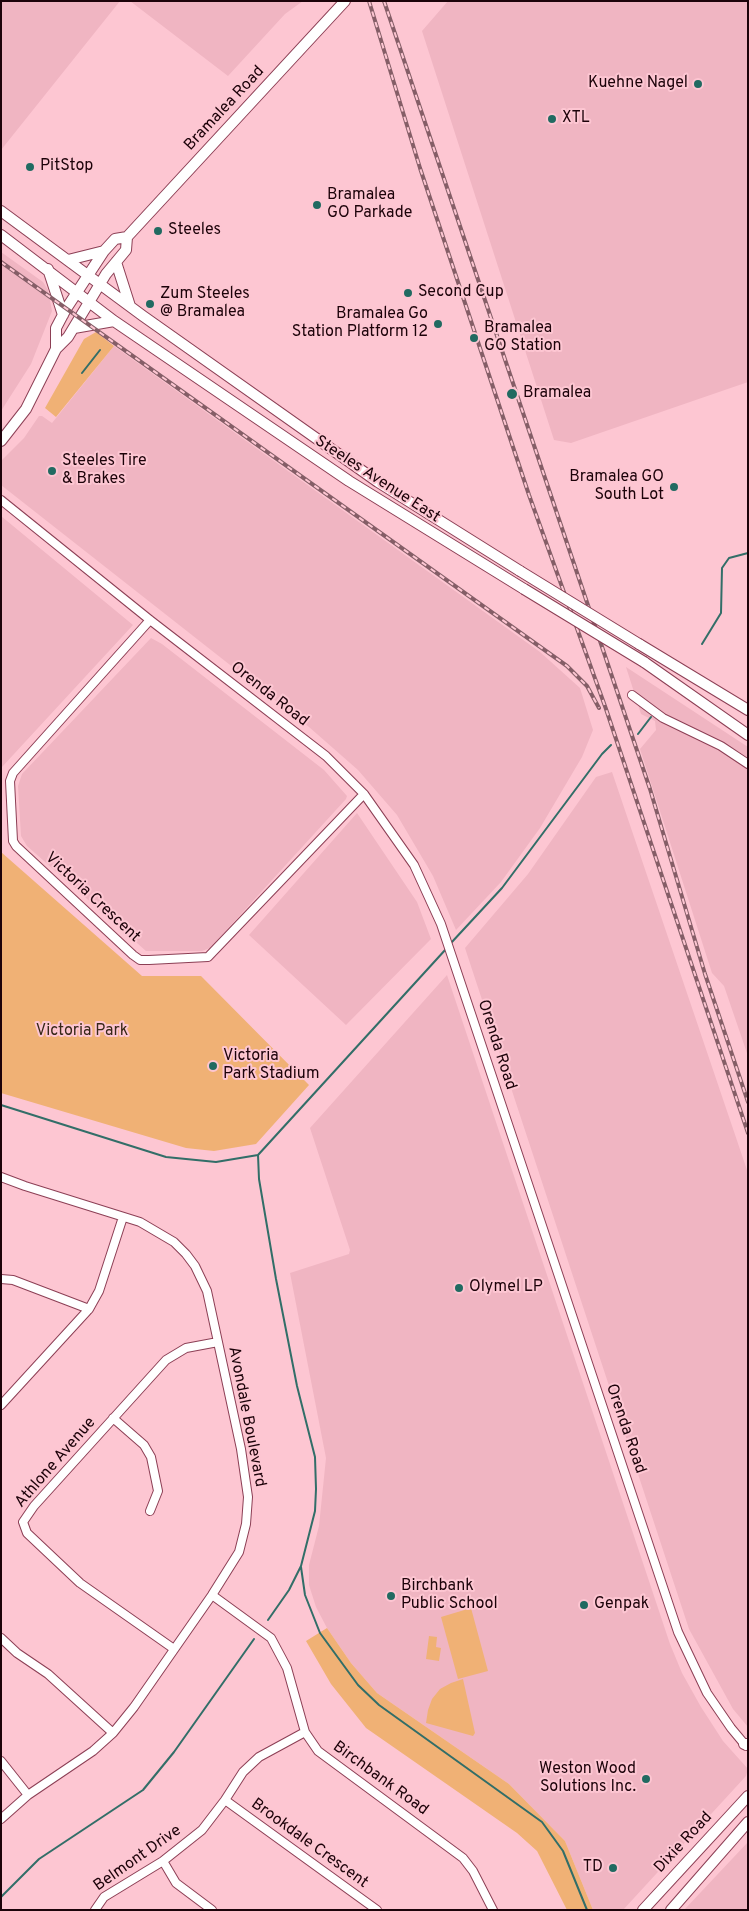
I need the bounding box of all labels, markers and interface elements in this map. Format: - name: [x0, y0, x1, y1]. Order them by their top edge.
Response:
- street label: Bramalea Road: [181, 63, 269, 155]
- place label: Kuehne Nagel: [588, 74, 688, 94]
- marker: Kuehne Nagel: [692, 78, 704, 90]
- place label: XTL: [562, 109, 590, 129]
- marker: XTL: [546, 113, 558, 125]
- place label: PitStop: [40, 157, 93, 177]
- marker: PitStop: [24, 161, 36, 173]
- place label: Bramalea GO Parkade: [327, 186, 412, 224]
- marker: Bramalea GO Parkade: [311, 199, 323, 211]
- place label: Steeles: [168, 221, 221, 241]
- marker: Steeles: [152, 225, 164, 237]
- place label: Second Cup: [418, 283, 504, 303]
- place label: Zum Steeles @ Bramalea: [160, 285, 250, 323]
- marker: Second Cup: [402, 287, 414, 299]
- marker: Zum Steeles @ Bramalea: [144, 298, 156, 310]
- place label: Bramalea Go Station Platform 12: [292, 305, 428, 343]
- marker: Bramalea Go Station Platform 12: [432, 318, 444, 330]
- place label: Bramalea GO Station: [484, 319, 562, 357]
- marker: Bramalea GO Station: [468, 332, 480, 344]
- place label: Bramalea: [523, 384, 591, 404]
- marker: Bramalea: [505, 387, 519, 401]
- street label: Steeles Avenue East: [311, 432, 443, 528]
- place label: Steeles Tire & Brakes: [62, 452, 147, 490]
- marker: Steeles Tire & Brakes: [46, 465, 58, 477]
- place label: Bramalea GO South Lot: [569, 468, 664, 506]
- marker: Bramalea GO South Lot: [668, 481, 680, 493]
- street label: Orenda Road: [226, 659, 312, 731]
- street label: Victoria Crescent: [40, 849, 144, 947]
- street label: Orenda Road: [472, 997, 520, 1093]
- park label: Victoria Park: [36, 1022, 128, 1042]
- place label: Victoria Park Stadium: [223, 1047, 319, 1085]
- marker: Victoria Park Stadium: [207, 1060, 219, 1072]
- place label: Olymel LP: [469, 1278, 543, 1298]
- marker: Olymel LP: [453, 1282, 465, 1294]
- street label: Avondale Boulevard: [223, 1345, 269, 1489]
- street label: Orenda Road: [601, 1382, 649, 1476]
- street label: Athlone Avenue: [12, 1414, 100, 1512]
- place label: Birchbank Public School: [401, 1577, 498, 1615]
- marker: Birchbank Public School: [385, 1590, 397, 1602]
- place label: Genpak: [594, 1595, 649, 1615]
- marker: Genpak: [578, 1599, 590, 1611]
- street label: Birchbank Road: [328, 1738, 432, 1820]
- place label: Weston Wood Solutions Inc.: [539, 1760, 636, 1798]
- marker: Weston Wood Solutions Inc.: [640, 1773, 652, 1785]
- street label: Brookdale Crescent: [247, 1795, 371, 1893]
- street label: Dixie Road: [651, 1808, 717, 1878]
- street label: Belmont Drive: [90, 1822, 186, 1896]
- place label: TD: [583, 1858, 603, 1878]
- marker: TD: [607, 1862, 619, 1874]

